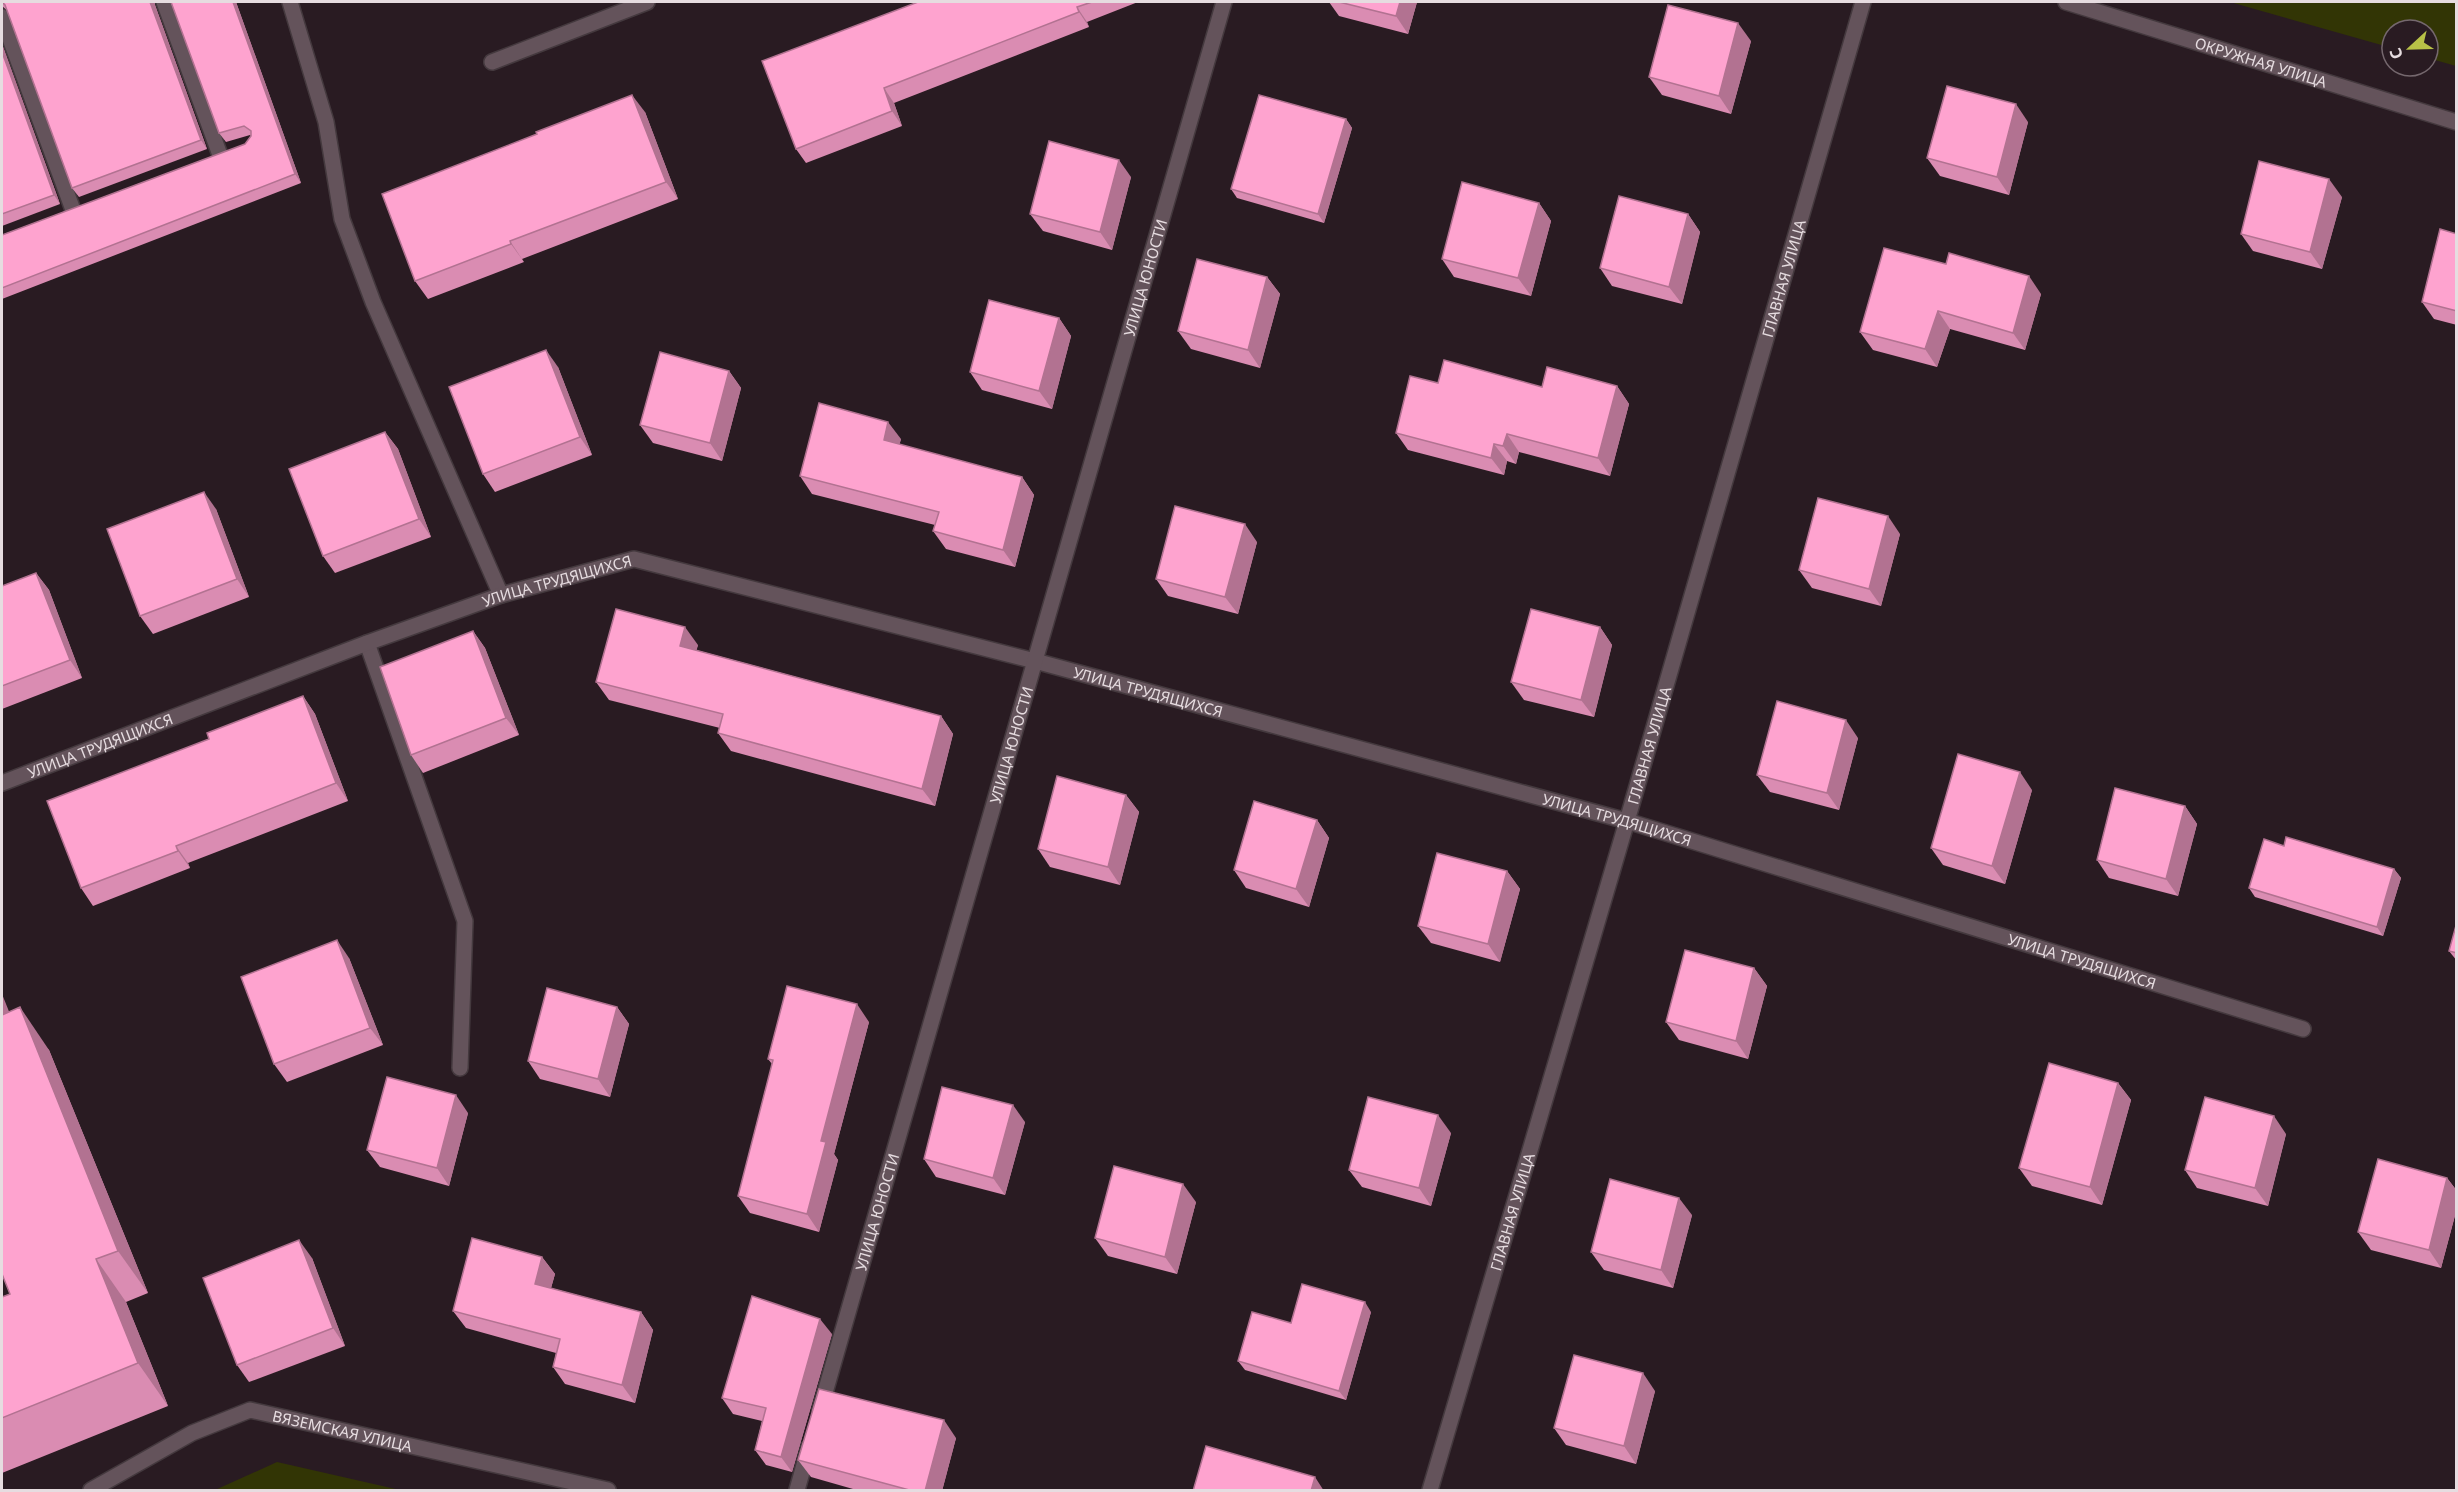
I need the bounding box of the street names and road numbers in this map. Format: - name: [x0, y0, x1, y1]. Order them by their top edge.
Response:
- street label: ОКРУЖНАЯ УЛИЦА: [2193, 32, 2330, 92]
- street label: УЛИЦА ЮНОСТИ: [1119, 217, 1171, 339]
- street label: ГЛАВНАЯ УЛИЦА: [1757, 217, 1810, 340]
- street label: УЛИЦА ТРУДЯЩИХСЯ: [479, 550, 634, 611]
- street label: УЛИЦА ТРУДЯЩИХСЯ: [1071, 662, 1225, 721]
- street label: УЛИЦА ЮНОСТИ: [985, 684, 1037, 806]
- street label: ГЛАВНАЯ УЛИЦА: [1622, 684, 1675, 807]
- street label: УЛИЦА ТРУДЯЩИХСЯ: [24, 708, 176, 782]
- street label: УЛИЦА ТРУДЯЩИХСЯ: [1540, 789, 1694, 850]
- street label: УЛИЦА ТРУДЯЩИХСЯ: [2005, 929, 2159, 993]
- street label: ГЛАВНАЯ УЛИЦА: [1485, 1150, 1539, 1273]
- street label: УЛИЦА ЮНОСТИ: [850, 1151, 903, 1273]
- street label: ВЯЗЕМСКАЯ УЛИЦА: [271, 1405, 414, 1456]

